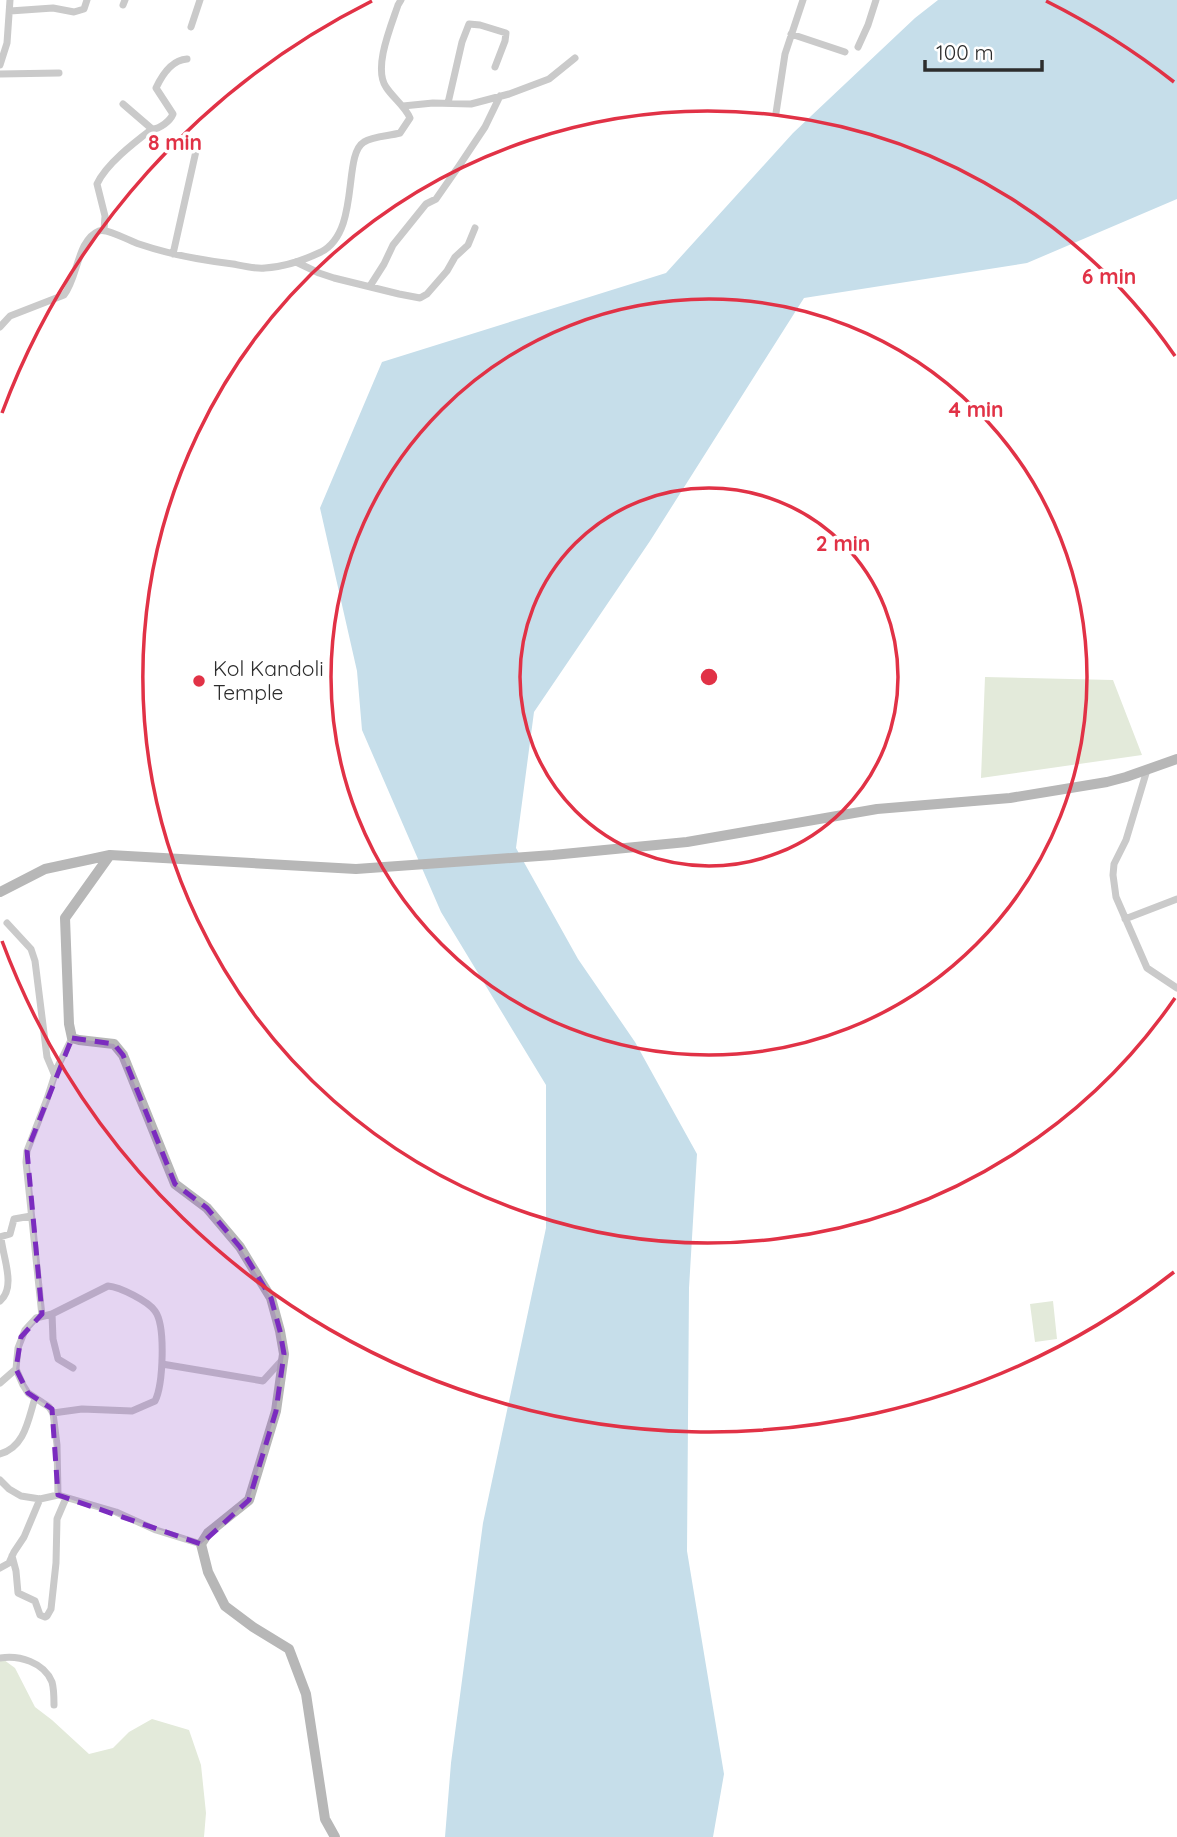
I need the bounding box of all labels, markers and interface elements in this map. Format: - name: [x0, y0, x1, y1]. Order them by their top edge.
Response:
- scale bar: [925, 28, 1042, 72]
- text: 100 m: [936, 39, 994, 65]
- text: 8 min: [148, 129, 202, 155]
- text: 6 min: [1082, 263, 1136, 289]
- text: 4 min: [948, 396, 1004, 422]
- text: 2 min: [816, 530, 870, 556]
- place label: Kol Kandoli Temple: [213, 655, 324, 705]
- centre of rings: [697, 665, 721, 689]
- marker: Kol Kandoli Temple: [191, 673, 207, 689]

